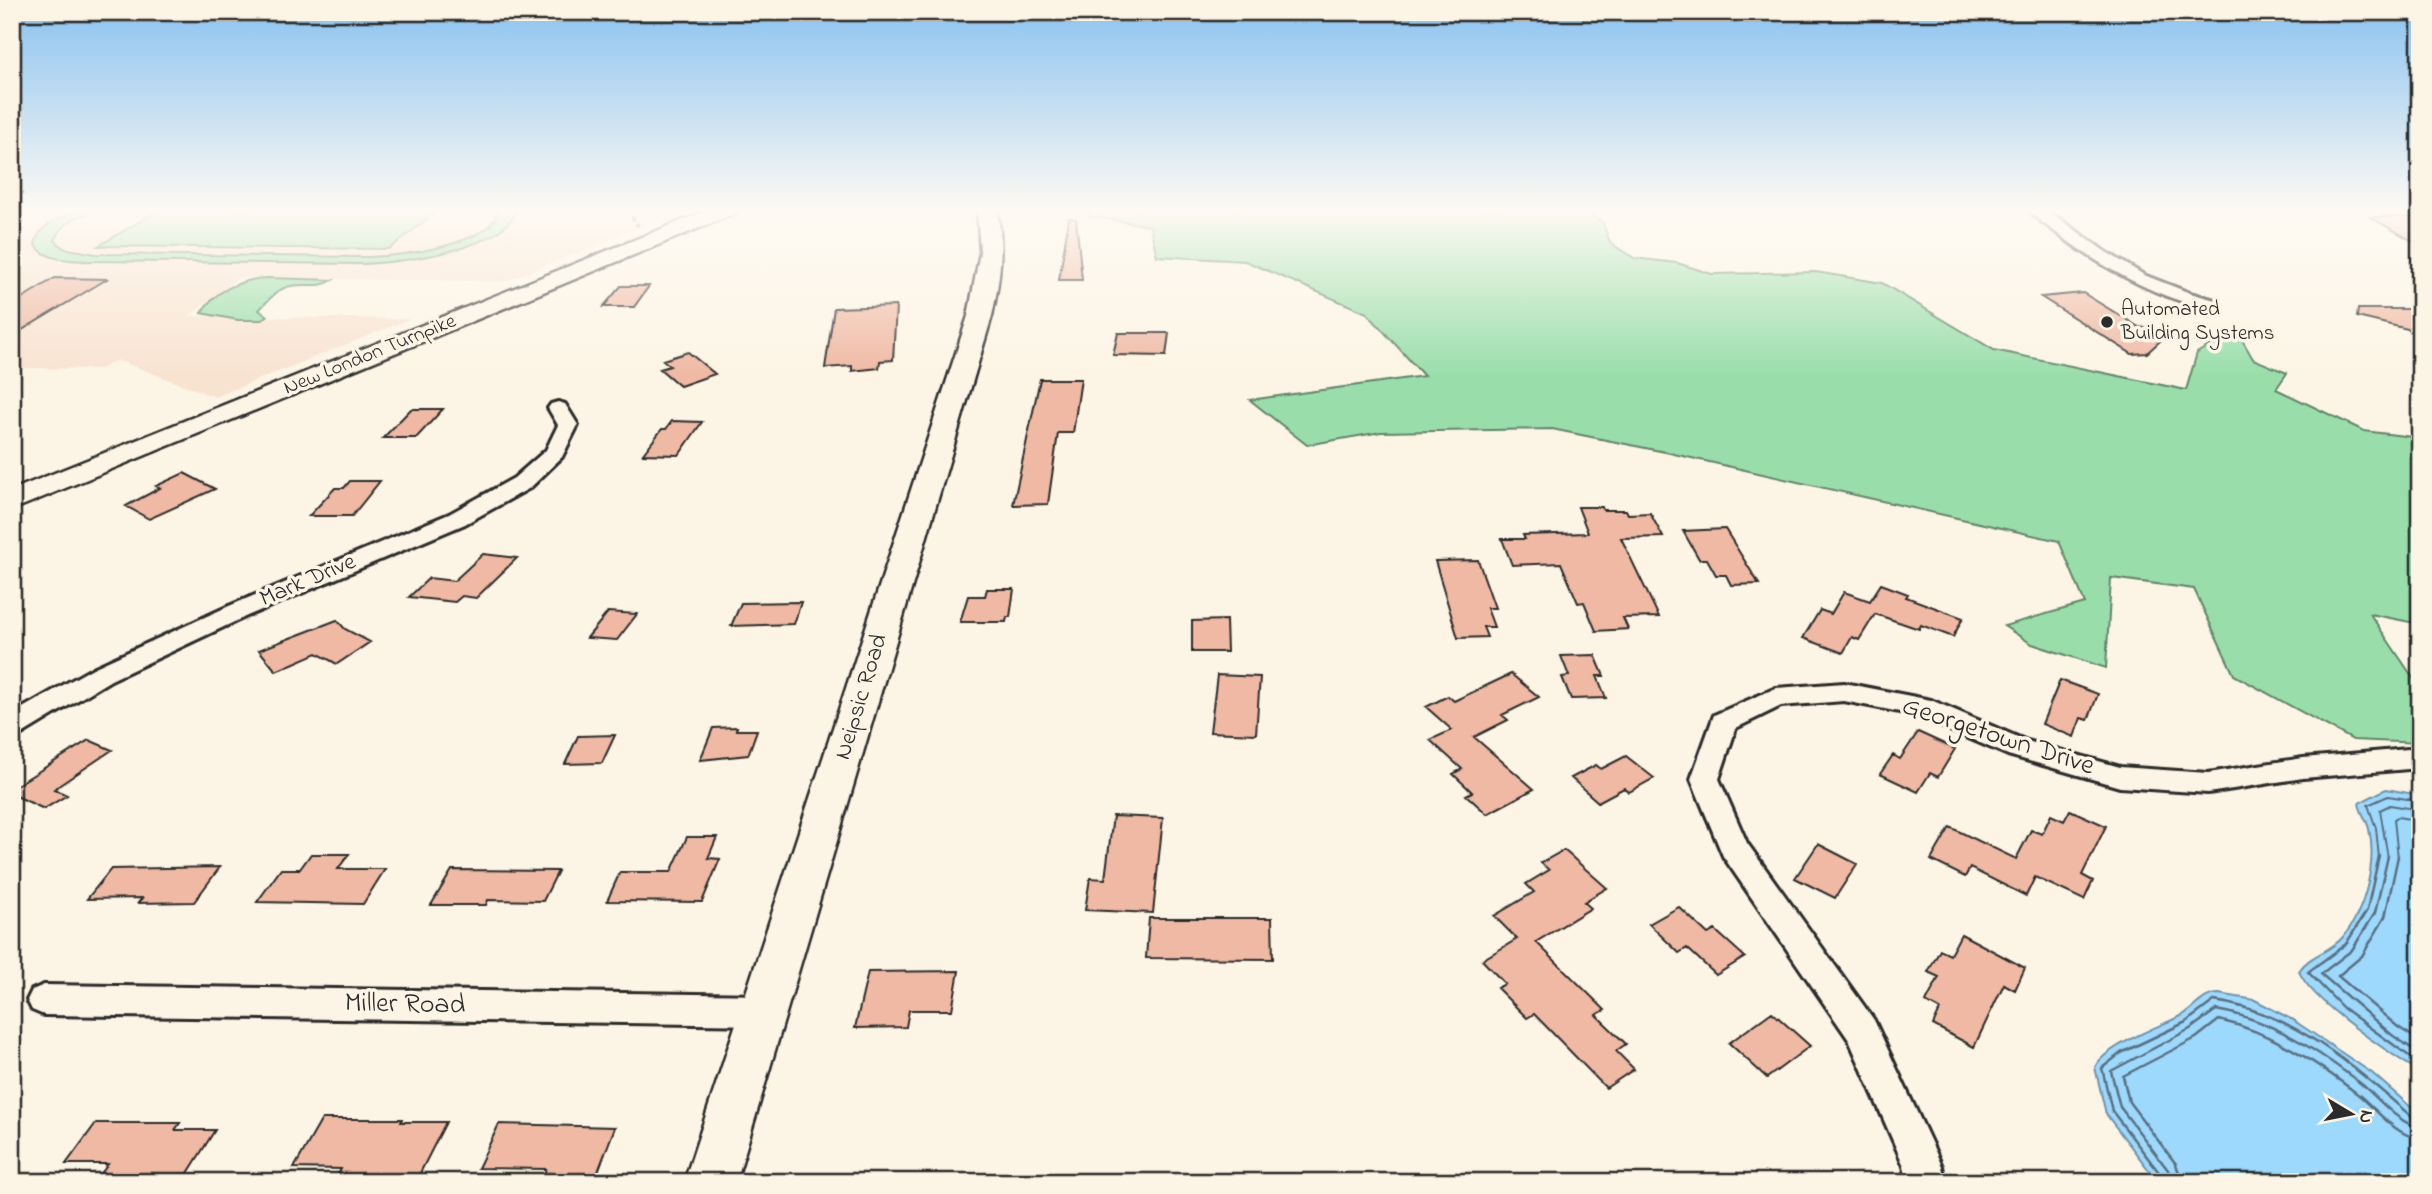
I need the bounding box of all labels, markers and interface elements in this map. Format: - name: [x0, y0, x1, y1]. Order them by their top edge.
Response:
- place label: Automated Building Systems: [2120, 295, 2274, 351]
- street label: New London Turnpike: [279, 307, 461, 403]
- marker: Automated Building Systems: [2099, 314, 2115, 330]
- street label: Mark Drive: [254, 545, 362, 617]
- street label: Neipsic Road: [826, 629, 898, 764]
- street label: Georgetown Drive: [1897, 687, 2100, 788]
- street label: Miller Road: [344, 983, 466, 1027]
- north arrow: [2316, 1078, 2386, 1148]
- text: N: [2351, 1108, 2380, 1125]

